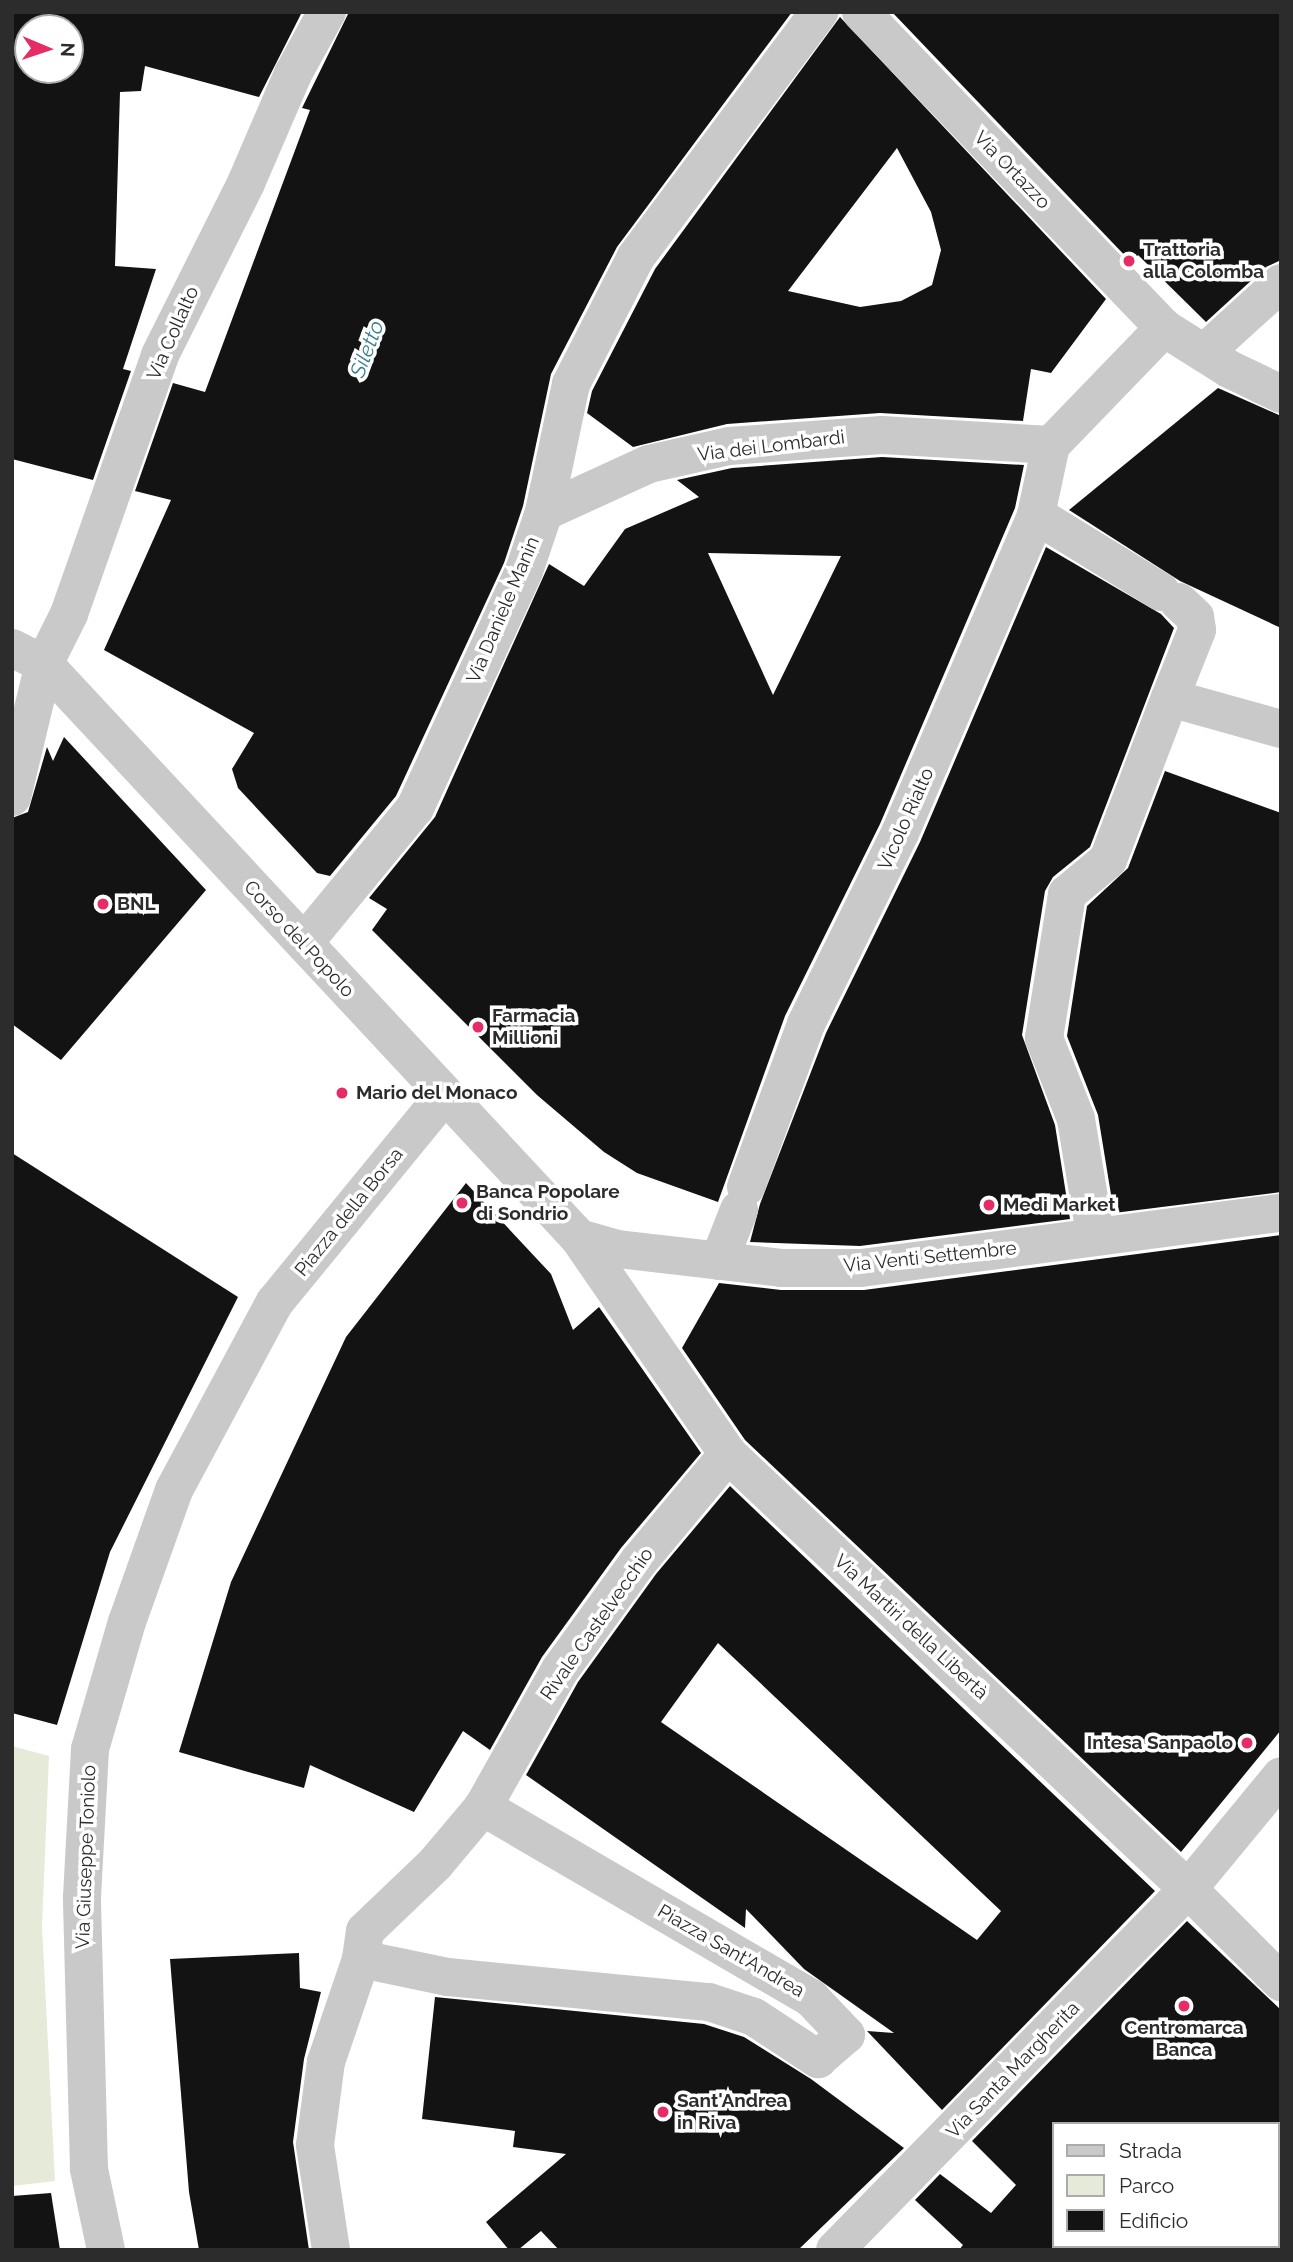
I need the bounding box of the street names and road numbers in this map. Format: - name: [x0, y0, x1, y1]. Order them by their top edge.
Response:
- street label: Via Ortazzo: [969, 126, 1055, 214]
- street label: Via Collalto: [142, 283, 204, 383]
- street label: Via dei Lombardi: [696, 426, 846, 466]
- street label: Via Daniele Manin: [462, 533, 544, 687]
- street label: Vicolo Rialto: [873, 764, 939, 874]
- street label: Corso del Popolo: [239, 876, 359, 1002]
- street label: Piazza della Borsa: [290, 1143, 408, 1281]
- street label: Via Venti Settembre: [842, 1237, 1018, 1277]
- street label: Rivale Castelvecchio: [536, 1543, 658, 1705]
- street label: Via Martiri della Libertà: [829, 1550, 993, 1704]
- street label: Via Giuseppe Toniolo: [71, 1764, 101, 1950]
- street label: Piazza Sant'Andrea: [654, 1900, 808, 2002]
- street label: Via Santa Margherita: [942, 1997, 1084, 2143]

